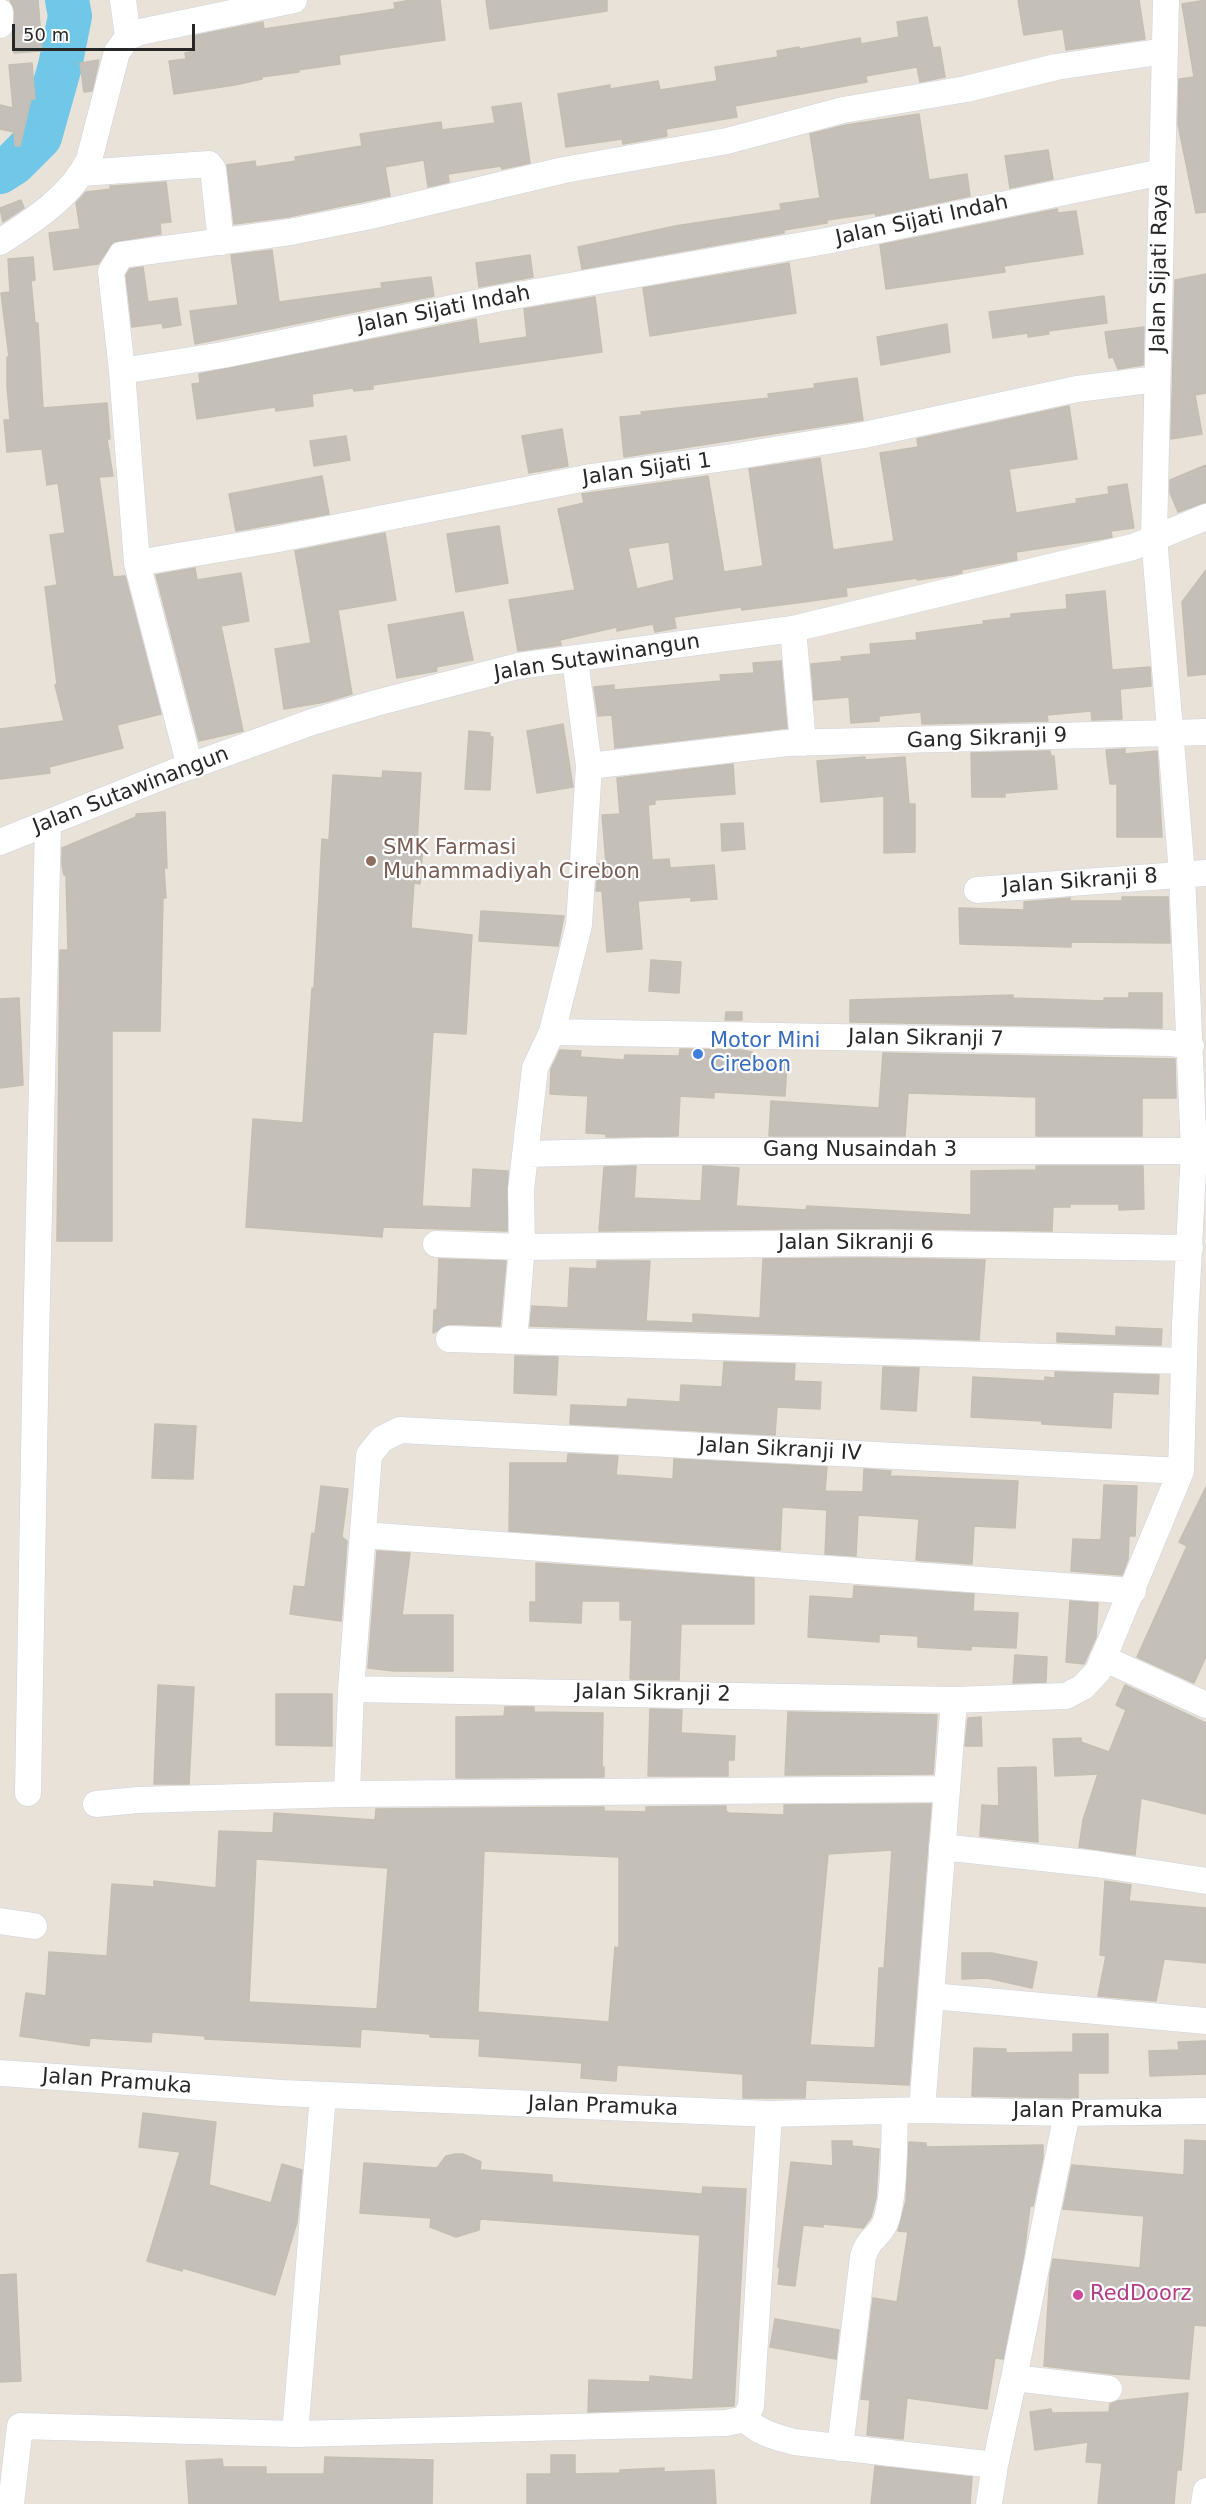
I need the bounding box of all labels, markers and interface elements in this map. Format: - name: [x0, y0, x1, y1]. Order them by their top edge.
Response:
- scale bar: [15, 12, 198, 50]
- text: 50 m: [23, 24, 69, 45]
- street label: Jalan Sijati Raya: [1146, 183, 1174, 353]
- street label: Jalan Sijati Indah: [834, 190, 1010, 252]
- street label: Jalan Sijati Indah: [356, 281, 532, 339]
- street label: Jalan Sijati 1: [581, 448, 713, 492]
- street label: Jalan Sutawinangun: [492, 629, 702, 687]
- street label: Gang Sikranji 9: [906, 724, 1068, 754]
- street label: Jalan Sutawinangun: [29, 742, 233, 840]
- place label: SMK Farmasi Muhammadiyah Cirebon: [383, 836, 640, 886]
- marker: SMK Farmasi Muhammadiyah Cirebon: [364, 854, 378, 868]
- street label: Jalan Sikranji 8: [1002, 864, 1158, 900]
- street label: Jalan Sikranji 7: [848, 1025, 1004, 1053]
- place label: Motor Mini Cirebon: [710, 1029, 820, 1079]
- marker: Motor Mini Cirebon: [691, 1047, 705, 1061]
- street label: Gang Nusaindah 3: [763, 1138, 957, 1164]
- street label: Jalan Sikranji 6: [778, 1231, 934, 1257]
- street label: Jalan Sikranji IV: [698, 1433, 862, 1467]
- street label: Jalan Sikranji 2: [575, 1680, 731, 1708]
- street label: Jalan Pramuka: [41, 2064, 193, 2100]
- street label: Jalan Pramuka: [528, 2092, 678, 2122]
- street label: Jalan Pramuka: [1013, 2099, 1163, 2125]
- place label: RedDoorz: [1090, 2282, 1191, 2308]
- marker: RedDoorz: [1071, 2288, 1085, 2302]

